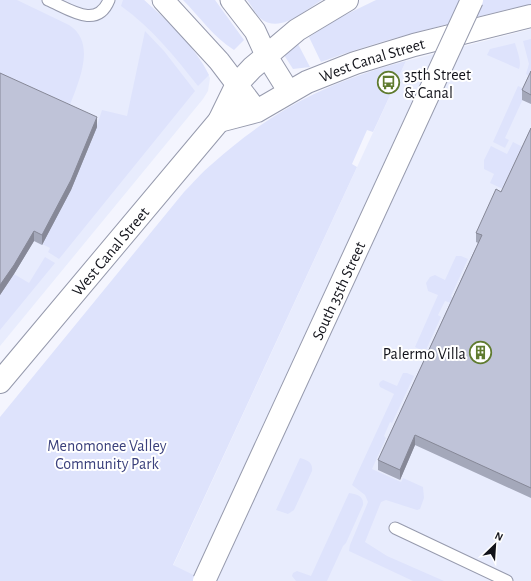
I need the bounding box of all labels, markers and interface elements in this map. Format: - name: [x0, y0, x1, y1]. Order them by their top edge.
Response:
- street label: West Canal Street: [317, 36, 427, 85]
- place label: 35th Street & Canal: [404, 67, 471, 101]
- bus stop icon: 35th Street & Canal: [376, 70, 402, 96]
- street label: West Canal Street: [69, 204, 152, 299]
- street label: South 35th Street: [309, 239, 368, 343]
- building icon: Palermo Villa: [468, 340, 494, 366]
- place label: Palermo Villa: [383, 346, 466, 362]
- park label: Menomonee Valley Community Park: [47, 438, 167, 473]
- north arrow: [475, 525, 515, 565]
- text: N: [493, 530, 505, 543]

